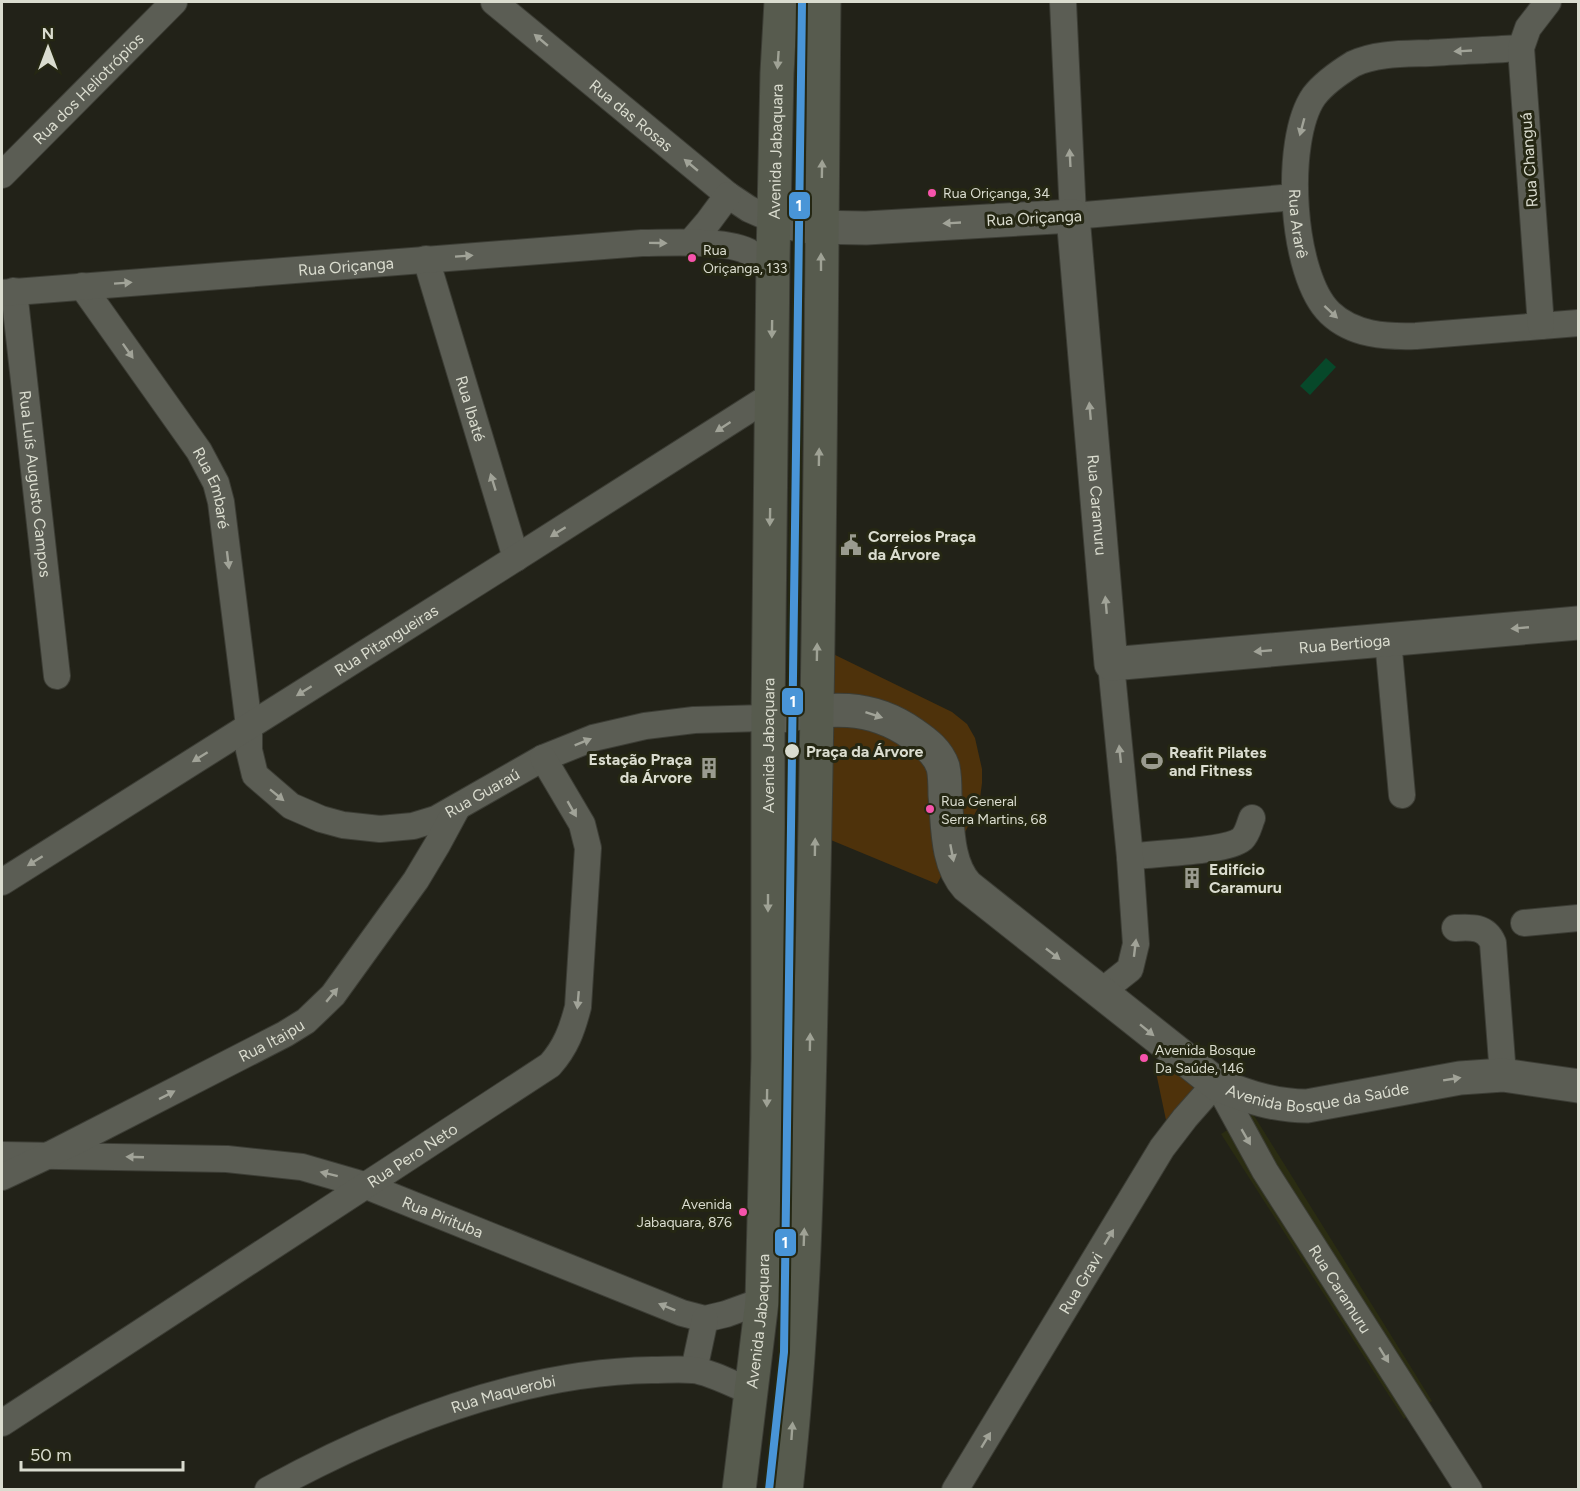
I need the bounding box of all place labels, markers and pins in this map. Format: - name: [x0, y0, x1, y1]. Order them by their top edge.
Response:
- place label: Rua Oriçanga, 34: [943, 185, 1050, 202]
- marker: Rua Oriçanga, 34: [926, 187, 938, 199]
- place label: Rua Oriçanga, 133: [703, 242, 787, 277]
- marker: Rua Oriçanga, 133: [686, 252, 698, 264]
- place label: Correios Praça da Árvore: [868, 527, 976, 564]
- public building icon: Correios Praça da Árvore: [839, 533, 863, 557]
- marker: Praça da Árvore: [783, 742, 801, 760]
- place label: Praça da Árvore: [806, 742, 924, 761]
- place label: Reafit Pilates and Fitness: [1169, 743, 1267, 780]
- sports icon: Reafit Pilates and Fitness: [1140, 749, 1164, 773]
- place label: Estação Praça da Árvore: [589, 750, 692, 787]
- building icon: Estação Praça da Árvore: [697, 756, 721, 780]
- place label: Rua General Serra Martins, 68: [941, 793, 1047, 828]
- marker: Rua General Serra Martins, 68: [924, 803, 936, 815]
- place label: Edifício Caramuru: [1209, 860, 1282, 897]
- building icon: Edifício Caramuru: [1180, 866, 1204, 890]
- place label: Avenida Bosque Da Saúde, 146: [1155, 1042, 1256, 1077]
- marker: Avenida Bosque Da Saúde, 146: [1138, 1052, 1150, 1064]
- place label: Avenida Jabaquara, 876: [637, 1196, 732, 1231]
- marker: Avenida Jabaquara, 876: [737, 1206, 749, 1218]

